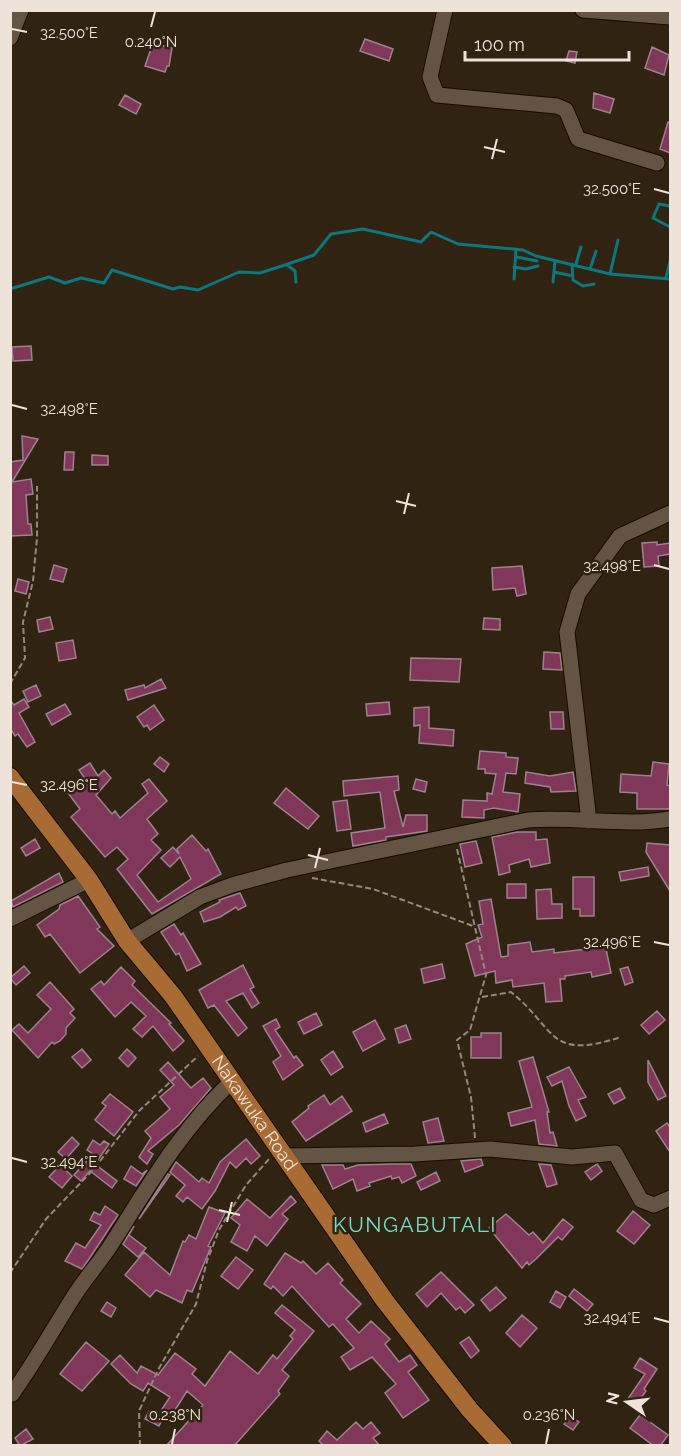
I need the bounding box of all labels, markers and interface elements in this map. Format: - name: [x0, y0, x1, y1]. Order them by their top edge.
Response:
- text: 32.500°E: [40, 24, 98, 42]
- scale bar: [465, 24, 628, 62]
- text: 0.240°N: [125, 33, 177, 51]
- text: 100 m: [474, 34, 525, 55]
- text: 32.500°E: [583, 180, 641, 198]
- text: 32.498°E: [40, 400, 98, 418]
- text: 32.498°E: [583, 557, 641, 575]
- text: 32.496°E: [40, 776, 98, 794]
- text: 32.496°E: [583, 933, 641, 951]
- street label: Nakawuka Road: [208, 1051, 302, 1174]
- text: 32.494°E: [41, 1153, 97, 1171]
- district label: KUNGABUTALI: [333, 1212, 497, 1237]
- text: 32.494°E: [584, 1309, 640, 1327]
- north arrow: [597, 1372, 657, 1432]
- text: N: [602, 1390, 624, 1407]
- text: 0.238°N: [149, 1406, 201, 1424]
- text: 0.236°N: [523, 1406, 575, 1424]

